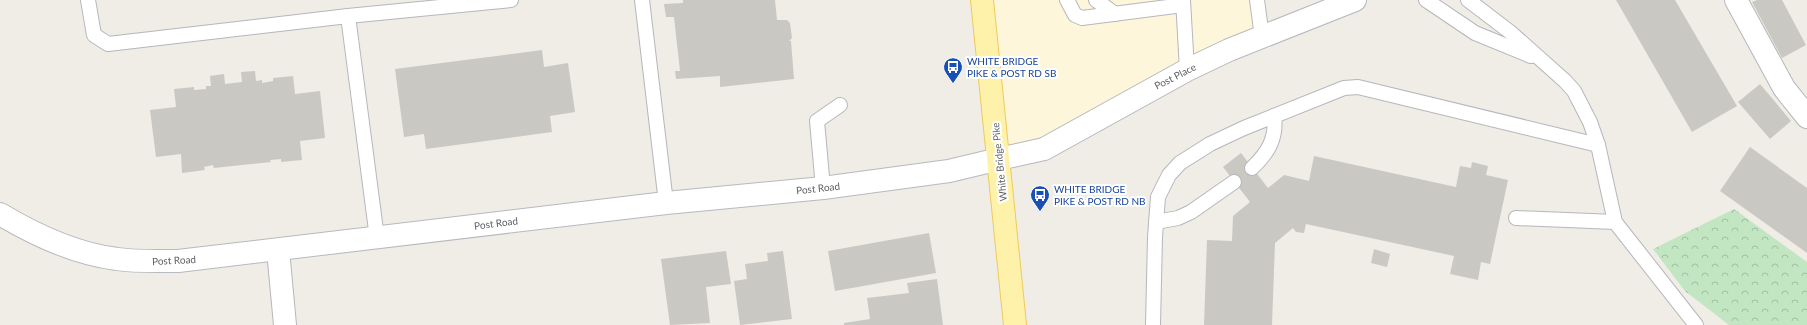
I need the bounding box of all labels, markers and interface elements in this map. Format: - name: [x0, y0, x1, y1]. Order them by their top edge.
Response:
- place label: WHITE BRIDGE PIKE & POST RD SB: [967, 55, 1056, 79]
- bus stop icon: WHITE BRIDGE PIKE & POST RD SB: [942, 56, 964, 84]
- street label: Post Place: [1152, 60, 1198, 92]
- street label: White Bridge Pike: [989, 122, 1009, 202]
- street label: Post Road: [795, 180, 841, 196]
- place label: WHITE BRIDGE PIKE & POST RD NB: [1054, 183, 1146, 207]
- bus stop icon: WHITE BRIDGE PIKE & POST RD NB: [1029, 184, 1051, 212]
- street label: Post Road: [473, 214, 519, 232]
- street label: Post Road: [152, 253, 196, 267]

